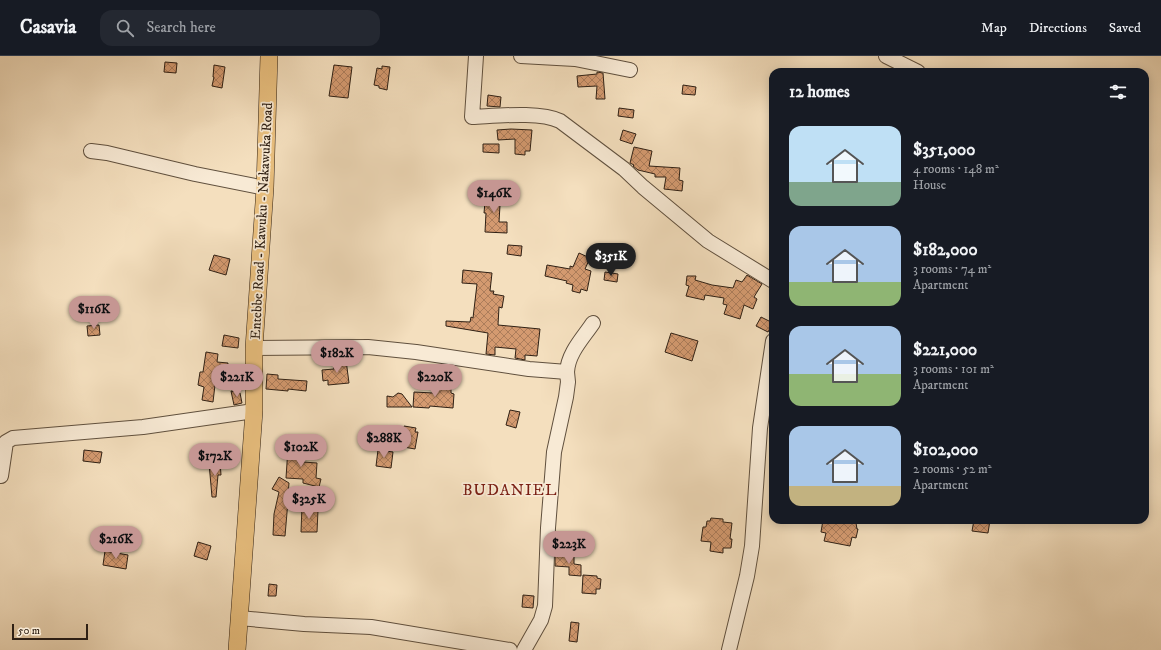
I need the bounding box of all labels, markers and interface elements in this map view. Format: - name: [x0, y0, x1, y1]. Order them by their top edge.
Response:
- search box: [100, 10, 380, 46]
- text: Casavia: [20, 16, 76, 39]
- icon: search: [114, 17, 136, 39]
- text: Search here: [146, 18, 216, 37]
- text: Map: [981, 19, 1007, 37]
- text: Directions: [1029, 19, 1087, 37]
- text: Saved: [1109, 19, 1141, 37]
- text: 12 homes: [789, 81, 850, 103]
- icon: filters: [1107, 81, 1129, 103]
- street label: Entebbe Road - Kawuku - Nakawuka Road: [247, 102, 277, 340]
- text: $351,000: [913, 139, 975, 161]
- icon: home: [821, 142, 869, 190]
- text: 4 rooms · 148 m²: [913, 161, 999, 177]
- text: House: [913, 177, 946, 193]
- pin: $146K: [466, 180, 522, 214]
- text: $146K: [476, 185, 512, 201]
- text: $182,000: [913, 239, 978, 261]
- icon: home: [821, 242, 869, 290]
- pin: $351K: [583, 243, 639, 277]
- text: $351K: [595, 248, 627, 264]
- text: 3 rooms · 74 m²: [913, 261, 991, 277]
- text: Apartment: [913, 277, 968, 293]
- pin: $116K: [66, 296, 122, 330]
- text: $116K: [78, 301, 110, 317]
- text: $221,000: [913, 339, 977, 361]
- pin: $182K: [309, 340, 365, 374]
- icon: home: [821, 342, 869, 390]
- text: $182K: [320, 345, 354, 361]
- text: 3 rooms · 101 m²: [913, 361, 994, 377]
- pin: $221K: [209, 364, 265, 398]
- pin: $220K: [407, 364, 463, 398]
- text: $221K: [220, 369, 254, 385]
- text: $220K: [417, 369, 453, 385]
- text: Apartment: [913, 377, 968, 393]
- pin: $288K: [356, 425, 412, 459]
- text: $288K: [366, 430, 402, 446]
- pin: $102K: [273, 434, 329, 468]
- text: $102K: [284, 439, 318, 455]
- text: $102,000: [913, 439, 978, 461]
- icon: home: [821, 442, 869, 490]
- pin: $172K: [187, 443, 243, 477]
- text: $172K: [198, 448, 232, 464]
- text: 2 rooms · 52 m²: [913, 461, 992, 477]
- text: Apartment: [913, 477, 968, 493]
- district label: BUDANIEL: [463, 480, 557, 500]
- pin: $325K: [281, 486, 337, 520]
- text: $325K: [292, 491, 326, 507]
- pin: $216K: [88, 526, 144, 560]
- text: $216K: [99, 531, 133, 547]
- pin: $223K: [541, 531, 597, 565]
- text: $223K: [552, 536, 586, 552]
- scale bar: [12, 622, 88, 641]
- text: 50 m: [18, 624, 40, 638]

